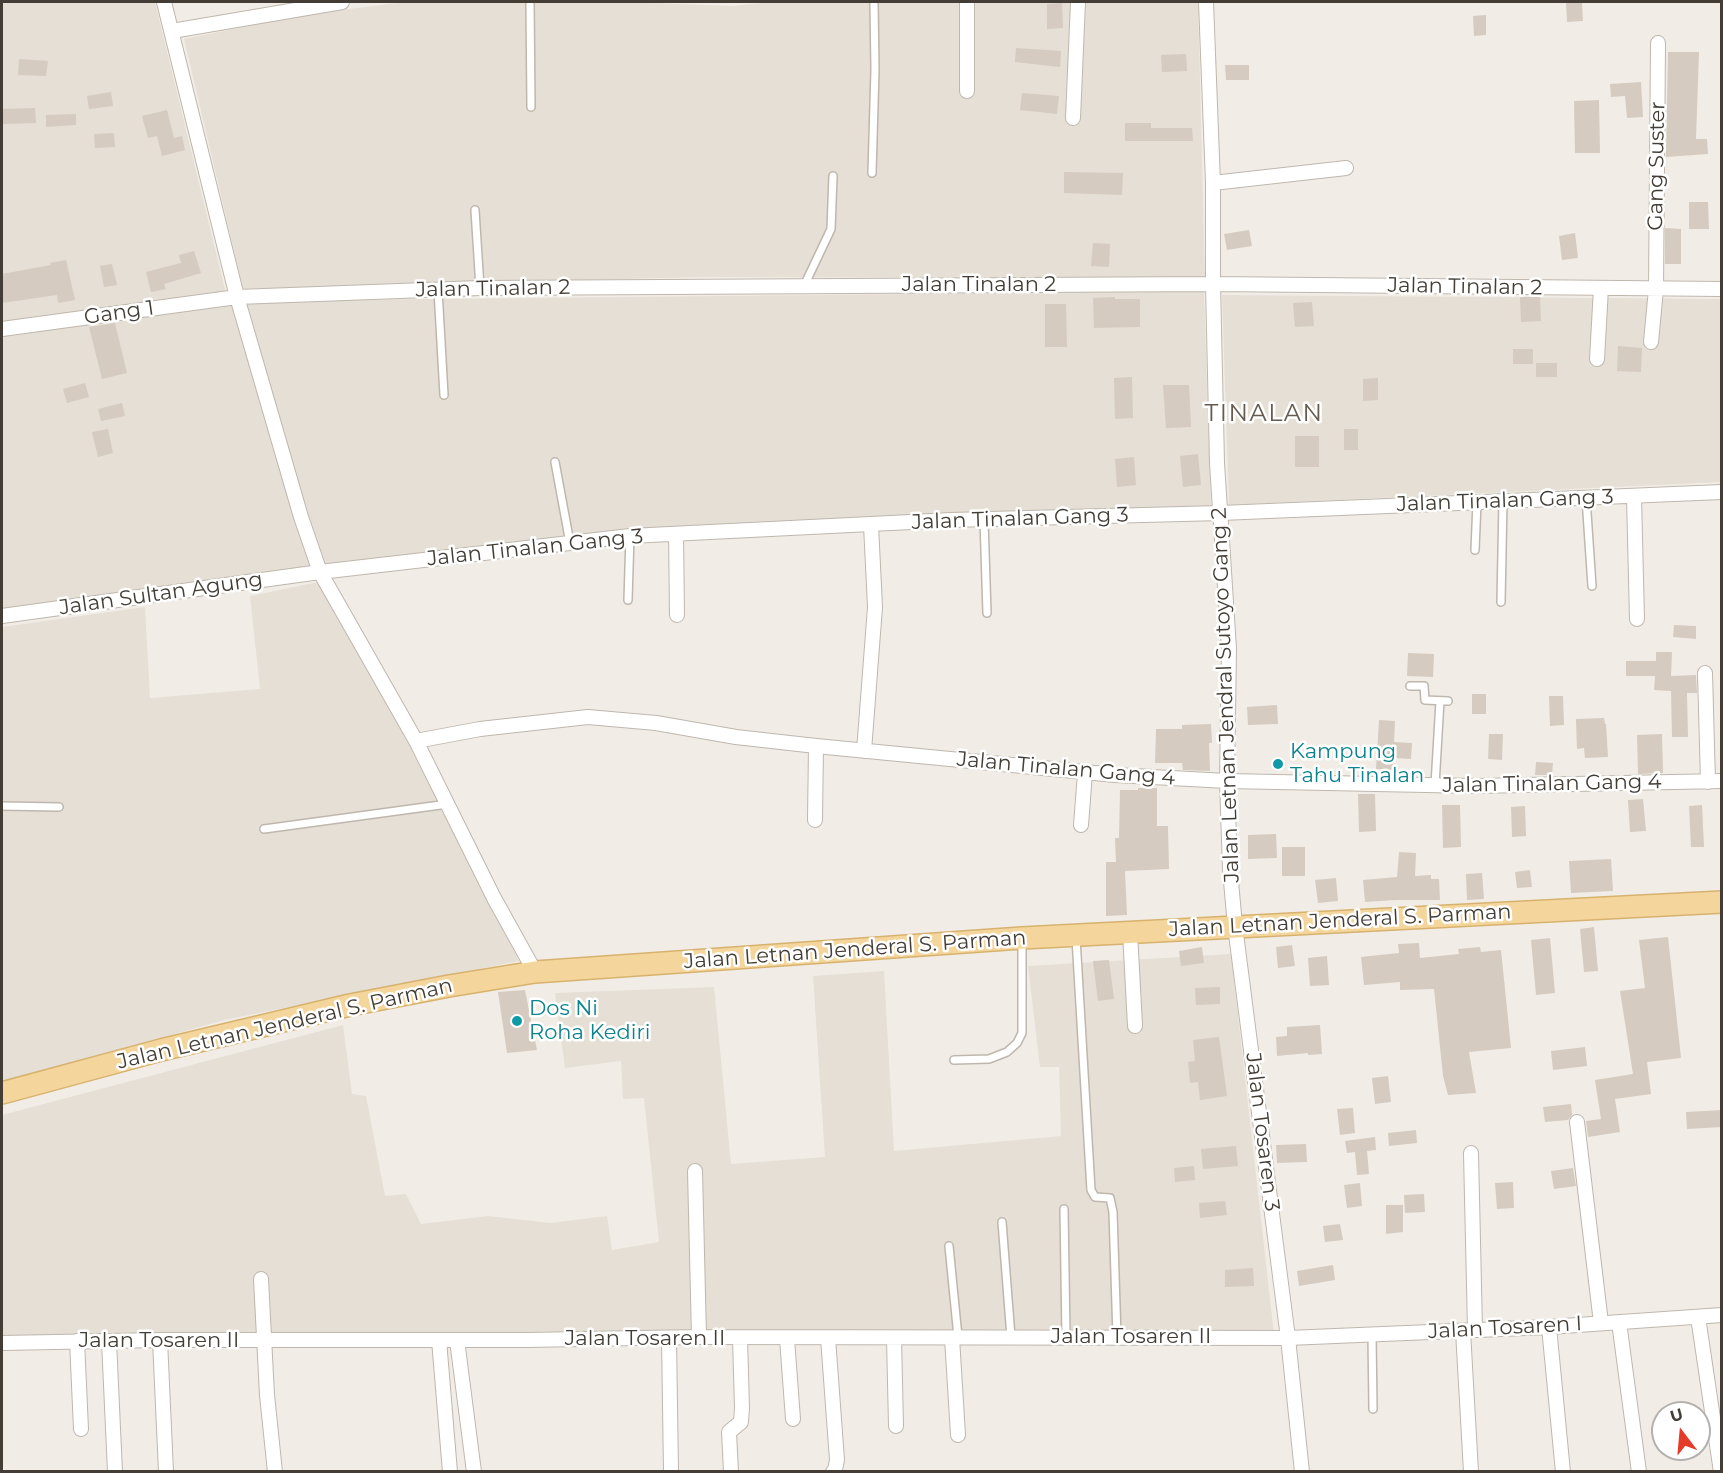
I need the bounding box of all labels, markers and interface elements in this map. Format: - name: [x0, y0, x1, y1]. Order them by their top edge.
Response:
- street label: Gang Suster: [1643, 101, 1671, 231]
- street label: Jalan Tinalan 2: [902, 272, 1056, 298]
- street label: Jalan Tinalan 2: [1387, 273, 1543, 301]
- street label: Jalan Tinalan 2: [415, 275, 571, 303]
- street label: Gang 1: [82, 296, 156, 330]
- district label: TINALAN: [1204, 400, 1324, 428]
- street label: Jalan Tinalan Gang 3: [1396, 485, 1614, 517]
- street label: Jalan Tinalan Gang 3: [911, 503, 1129, 535]
- street label: Jalan Letnan Jendral Sutoyo Gang 2: [1207, 507, 1245, 883]
- street label: Jalan Tinalan Gang 3: [426, 524, 644, 572]
- street label: Jalan Sultan Agung: [58, 567, 264, 621]
- place label: Kampung Tahu Tinalan: [1290, 739, 1424, 789]
- street label: Jalan Tinalan Gang 4: [956, 747, 1176, 791]
- marker: Kampung Tahu Tinalan: [1271, 757, 1285, 771]
- street label: Jalan Tinalan Gang 4: [1442, 769, 1662, 799]
- street label: Jalan Letnan Jenderal S. Parman: [1168, 899, 1512, 943]
- street label: Jalan Letnan Jenderal S. Parman: [683, 925, 1027, 975]
- street label: Jalan Letnan Jenderal S. Parman: [115, 973, 455, 1075]
- place label: Dos Ni Roha Kediri: [529, 996, 650, 1046]
- marker: Dos Ni Roha Kediri: [510, 1014, 524, 1028]
- street label: Jalan Tosaren 3: [1240, 1051, 1284, 1213]
- street label: Jalan Tosaren I: [1427, 1311, 1583, 1345]
- street label: Jalan Tosaren II: [1051, 1324, 1211, 1350]
- street label: Jalan Tosaren II: [565, 1326, 725, 1352]
- street label: Jalan Tosaren II: [79, 1328, 239, 1354]
- north arrow: [1651, 1401, 1711, 1461]
- text: U: [1668, 1404, 1685, 1426]

